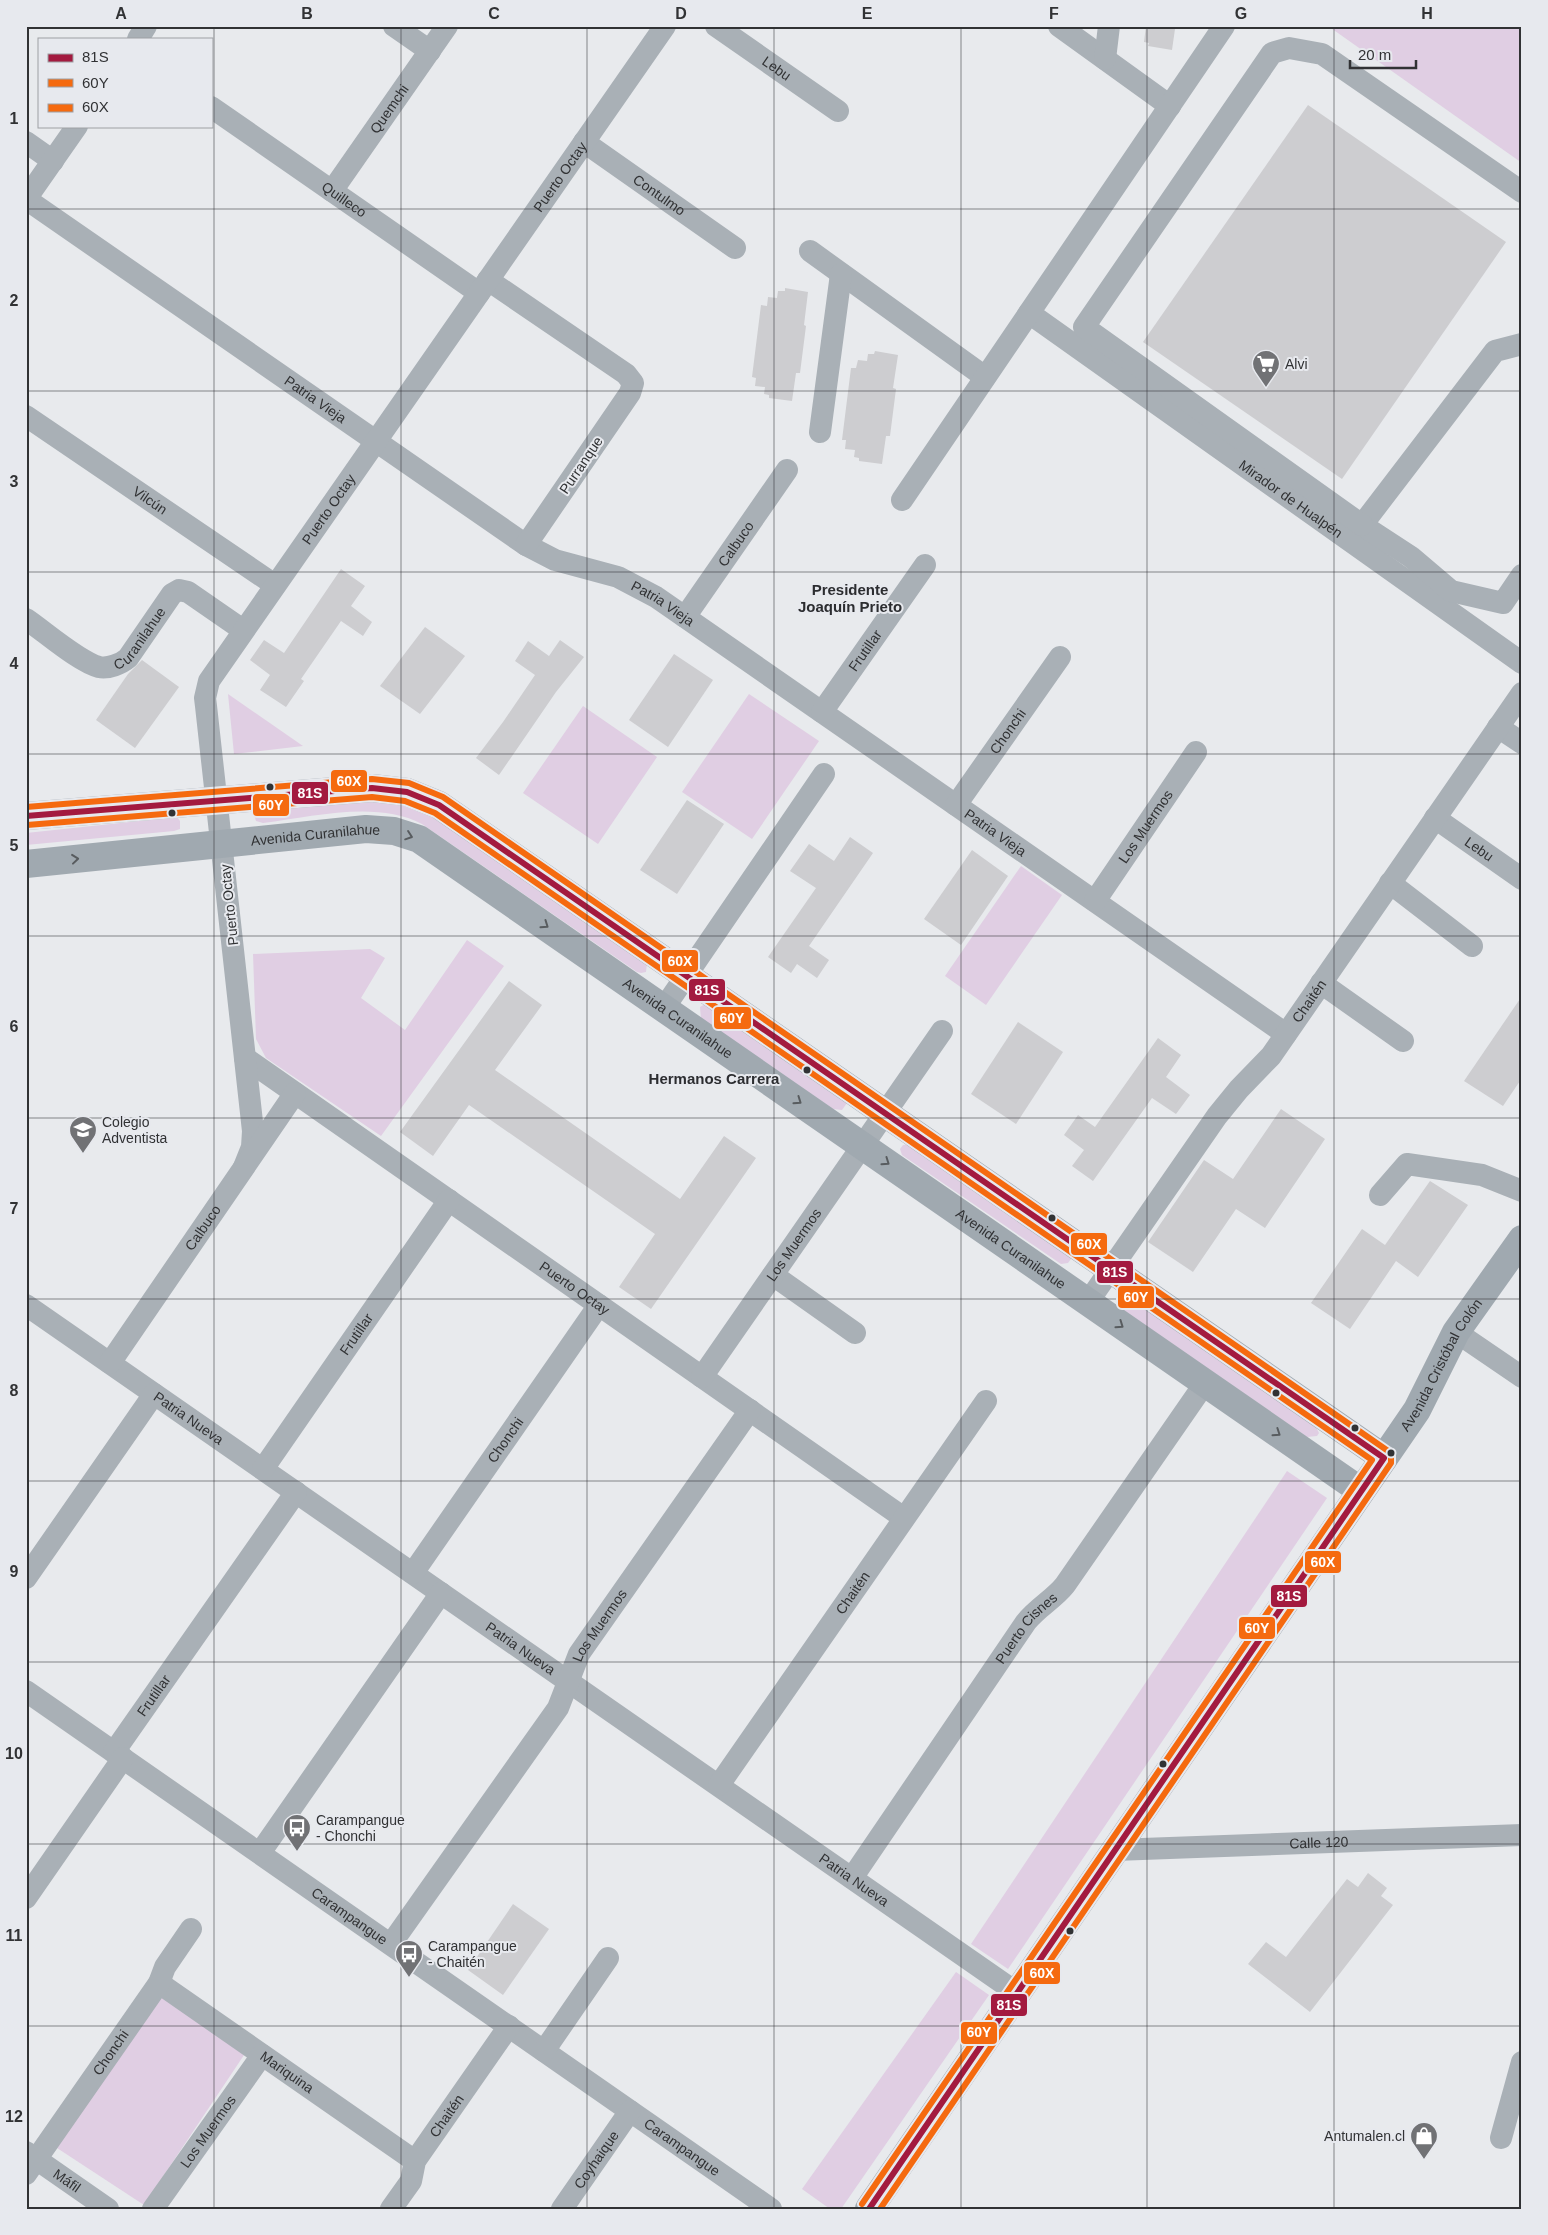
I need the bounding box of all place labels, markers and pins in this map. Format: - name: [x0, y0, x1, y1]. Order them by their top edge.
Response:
- supermarket icon: Alvi: [1251, 349, 1281, 388]
- place label: Alvi: [1285, 356, 1308, 372]
- unlabelled marker: [265, 782, 275, 792]
- unlabelled marker: [167, 808, 177, 818]
- unlabelled marker: [802, 1065, 812, 1075]
- place label: Colegio Adventista: [102, 1114, 168, 1146]
- school or university icon: Colegio Adventista: [68, 1115, 98, 1154]
- unlabelled marker: [1047, 1213, 1057, 1223]
- unlabelled marker: [1271, 1388, 1281, 1398]
- unlabelled marker: [1350, 1423, 1360, 1433]
- unlabelled marker: [1386, 1448, 1396, 1458]
- unlabelled marker: [1158, 1759, 1168, 1769]
- place label: Carampangue - Chonchi: [316, 1812, 405, 1844]
- bus stop icon: Carampangue - Chonchi: [282, 1813, 312, 1852]
- unlabelled marker: [1065, 1926, 1075, 1936]
- place label: Carampangue - Chaitén: [428, 1938, 517, 1970]
- bus stop icon: Carampangue - Chaitén: [394, 1939, 424, 1978]
- shop icon: Antumalen.cl: [1409, 2121, 1439, 2160]
- place label: Antumalen.cl: [1324, 2128, 1405, 2144]

